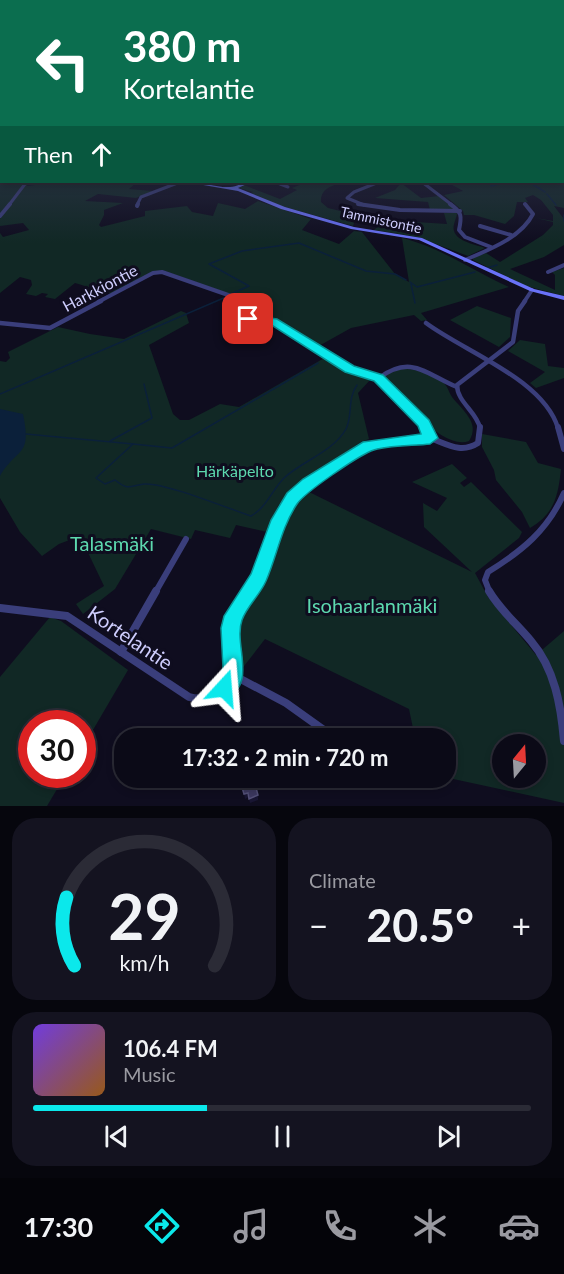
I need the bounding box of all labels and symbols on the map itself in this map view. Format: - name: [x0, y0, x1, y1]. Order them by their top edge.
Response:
- street label: Tammistontie: [339, 203, 423, 236]
- street label: Harkkiontie: [59, 260, 140, 315]
- pin: [222, 293, 273, 344]
- park label: Härkäpelto: [196, 461, 274, 480]
- park label: Talasmäki: [70, 531, 154, 555]
- park label: Isohaarlanmäki: [307, 593, 437, 617]
- street label: Kortelantie: [83, 600, 178, 674]
- position arrow: [192, 656, 256, 720]
- speed limit sign: 30: [18, 710, 96, 788]
- north arrow: [492, 734, 546, 788]

